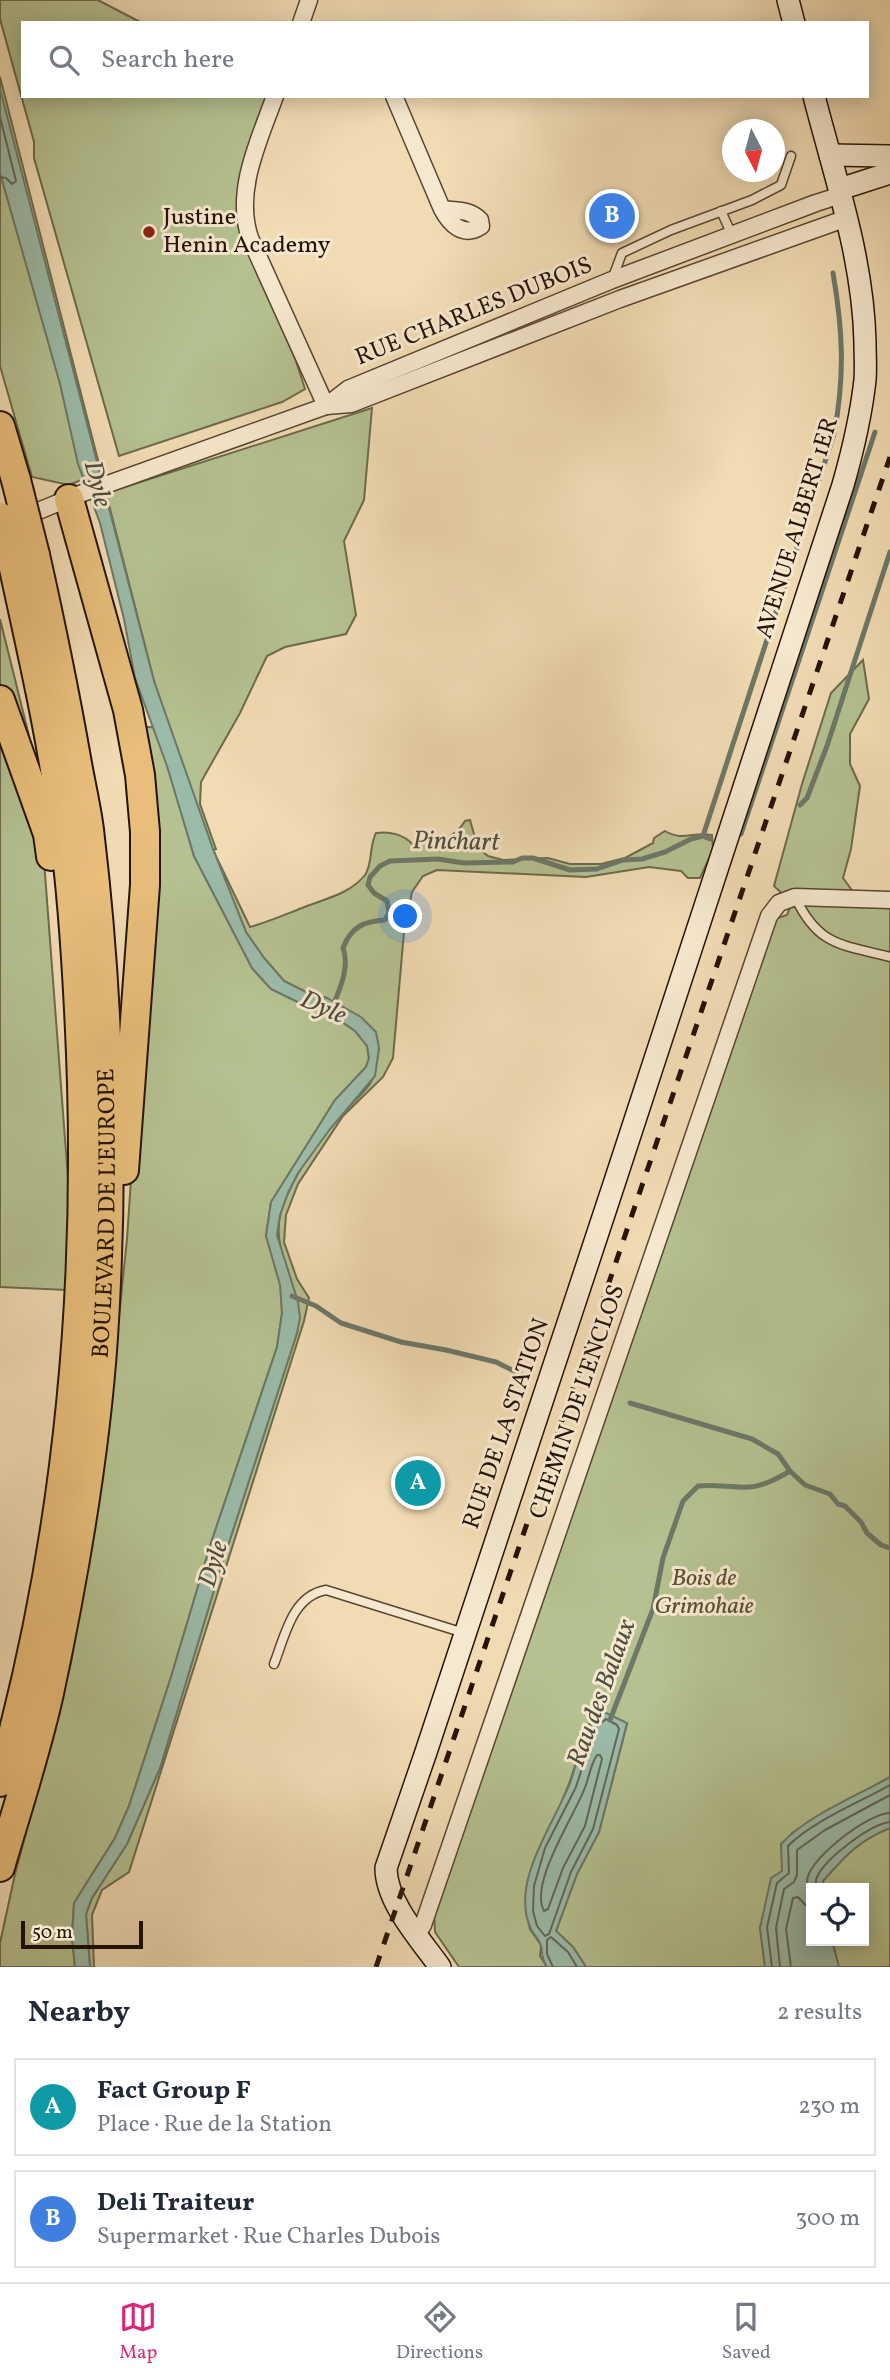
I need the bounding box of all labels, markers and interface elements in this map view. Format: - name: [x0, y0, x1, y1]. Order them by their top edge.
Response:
- search box: [21, 21, 869, 98]
- icon: search: [45, 41, 83, 79]
- text: Search here: [101, 42, 234, 78]
- north arrow: [722, 119, 785, 182]
- pin: B: [589, 190, 635, 242]
- place label: Justine Henin Academy: [163, 201, 330, 263]
- marker: Justine Henin Academy: [141, 224, 157, 240]
- street label: RUE CHARLES DUBOIS: [350, 249, 598, 375]
- street label: AVENUE ALBERT 1ER: [748, 413, 848, 643]
- water label: Dyle: [74, 457, 120, 512]
- water label: Pinchart: [412, 823, 501, 861]
- your location: [388, 899, 422, 933]
- water label: Dyle: [294, 982, 352, 1034]
- street label: BOULEVARD DE L'EUROPE: [84, 1068, 126, 1360]
- street label: CHEMIN DE L'ENCLOS: [522, 1280, 634, 1524]
- street label: RUE DE LA STATION: [455, 1314, 559, 1534]
- pin: A: [395, 1457, 441, 1509]
- water label: Dyle: [190, 1536, 238, 1592]
- park label: Bois de Grimohaie: [655, 1562, 754, 1624]
- water label: Rau des Balaux: [559, 1614, 645, 1772]
- map controls: [806, 1883, 869, 1946]
- button: locate: [806, 1883, 869, 1946]
- scale bar: [21, 1918, 144, 1950]
- text: 50 m: [32, 1920, 73, 1946]
- text: Nearby: [28, 1992, 130, 2034]
- text: 2 results: [777, 1997, 862, 2029]
- text: Fact Group F: [97, 2073, 251, 2109]
- text: A: [45, 2091, 61, 2123]
- text: 230 m: [798, 2091, 860, 2123]
- text: Place · Rue de la Station: [97, 2109, 332, 2141]
- text: Deli Traiteur: [97, 2185, 254, 2221]
- text: B: [45, 2203, 61, 2235]
- text: 300 m: [796, 2203, 860, 2235]
- text: Supermarket · Rue Charles Dubois: [97, 2221, 440, 2253]
- tab: Map: [119, 2298, 157, 2366]
- tab: Directions: [396, 2298, 483, 2366]
- tab: Saved: [722, 2298, 771, 2366]

